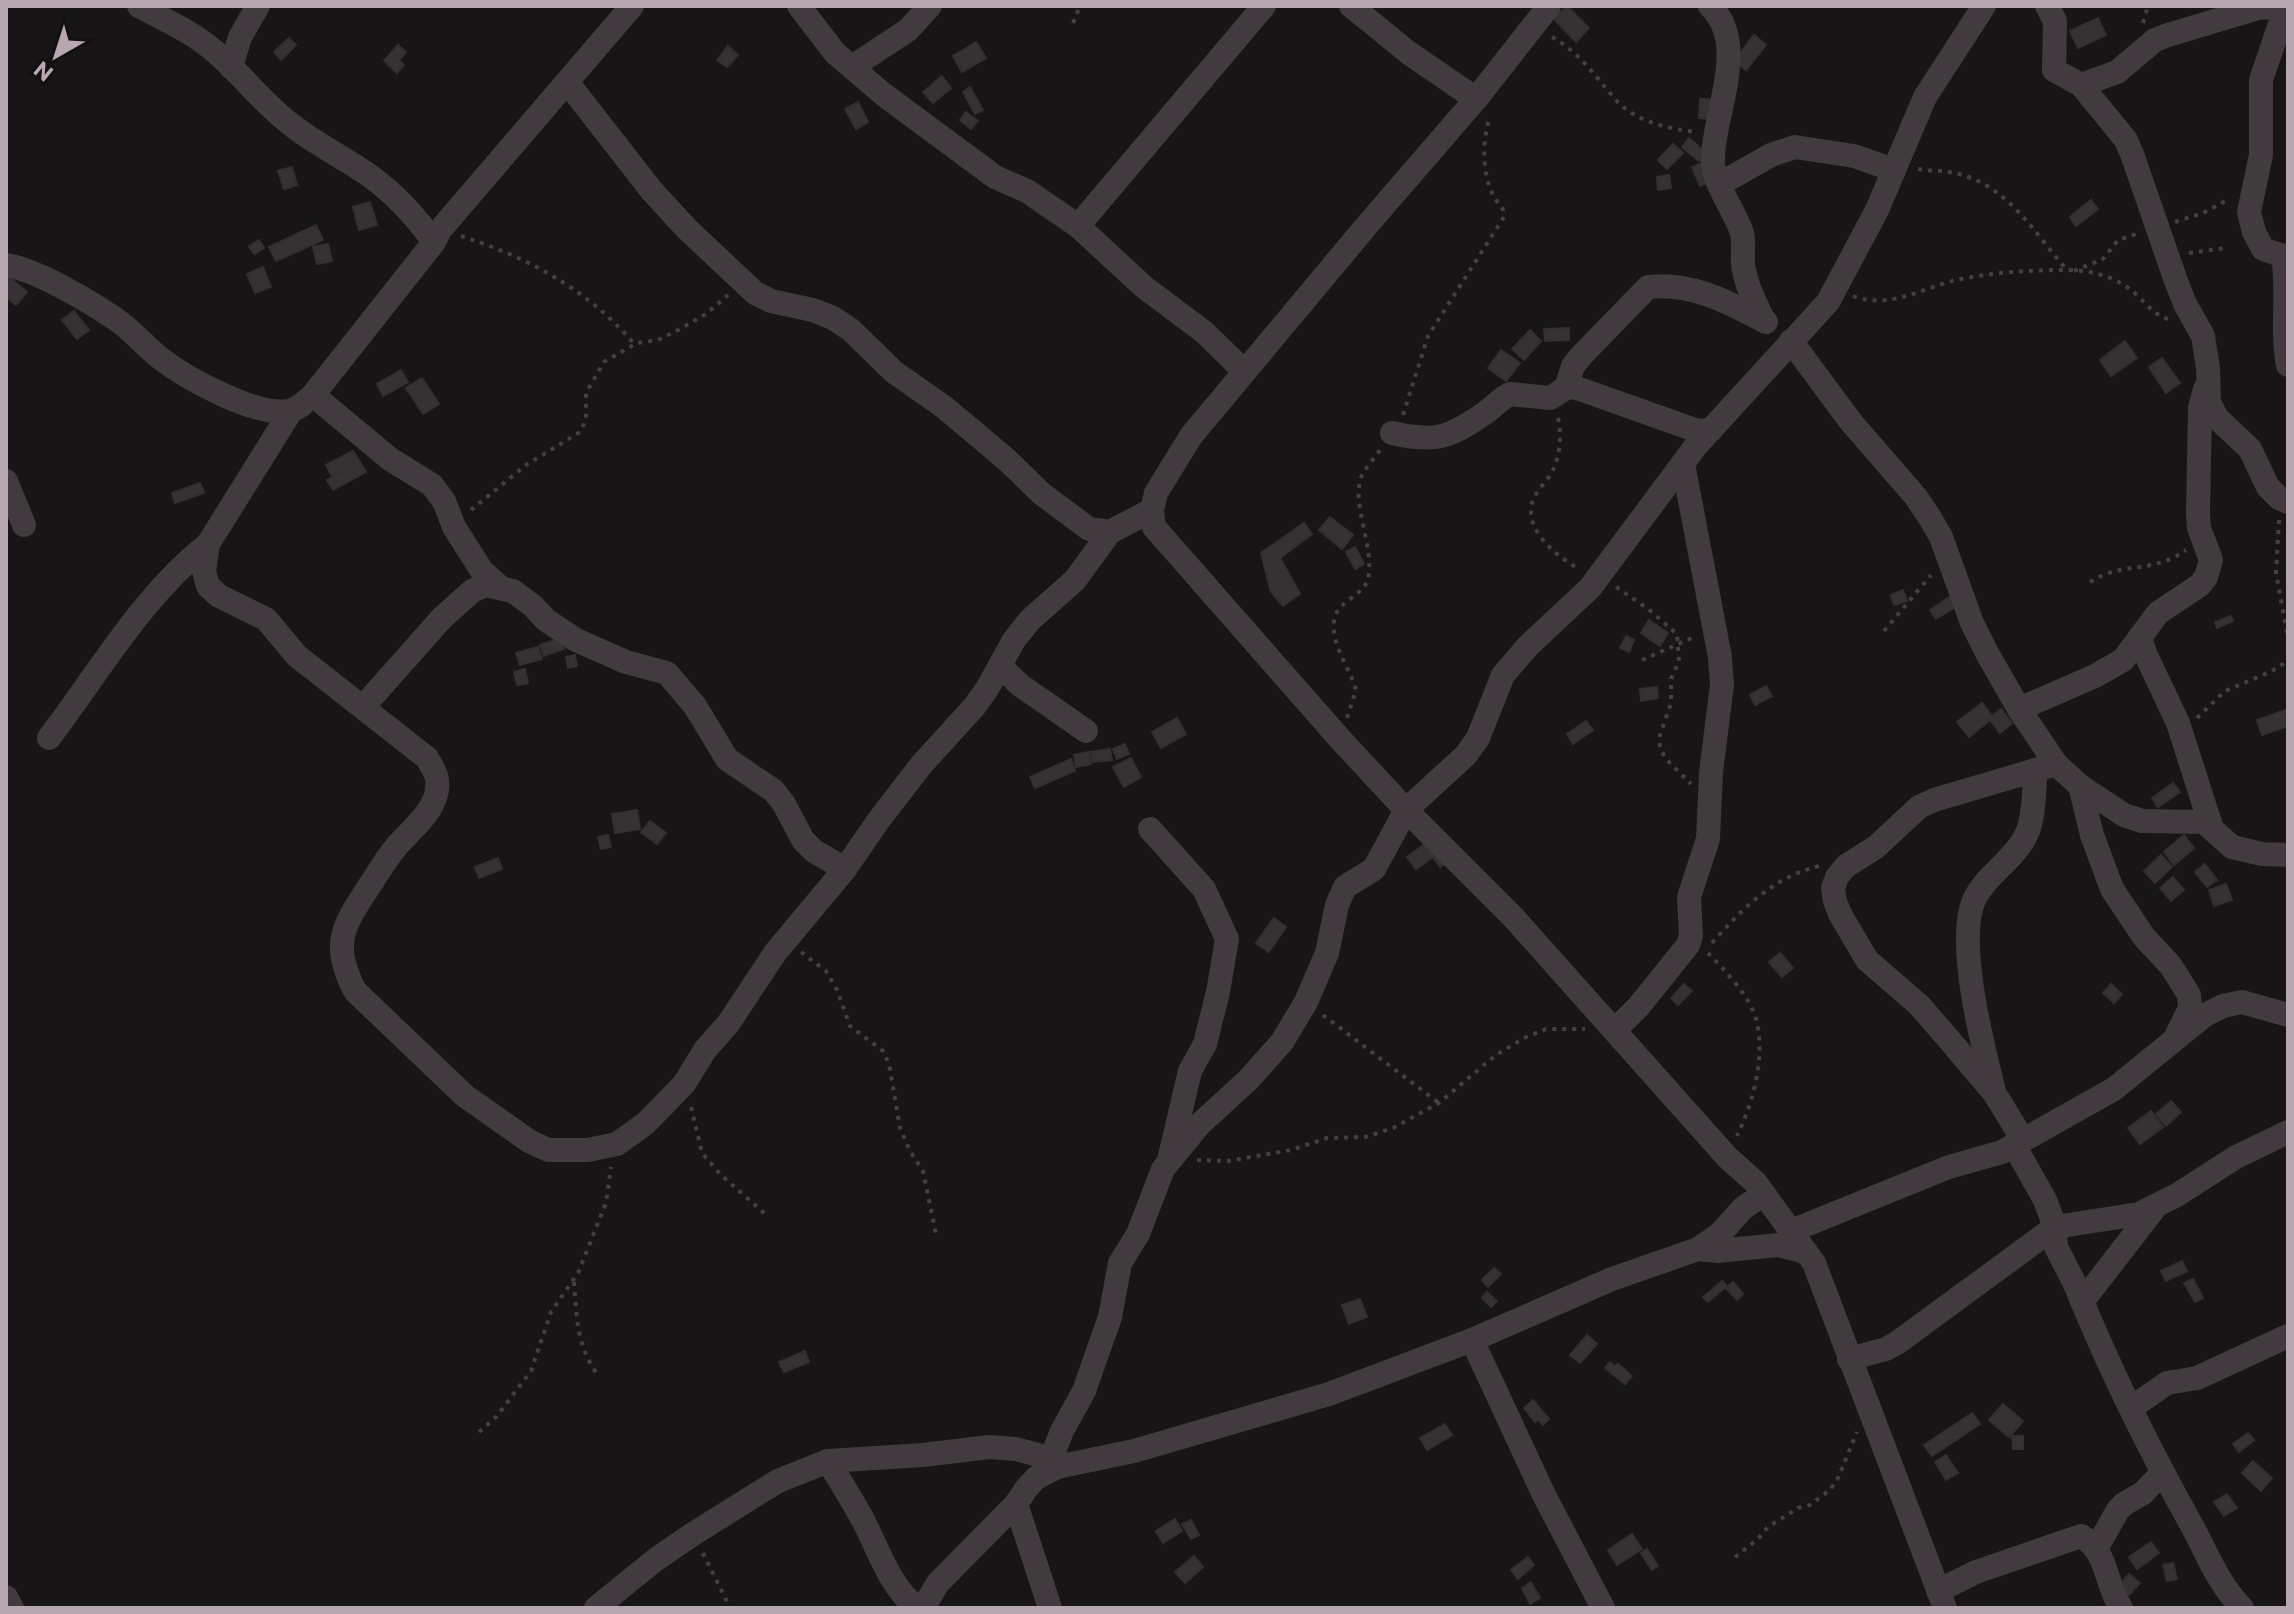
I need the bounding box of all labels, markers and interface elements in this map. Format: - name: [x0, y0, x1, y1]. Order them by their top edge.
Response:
- north arrow: [16, 16, 96, 96]
- text: N: [28, 56, 58, 88]

